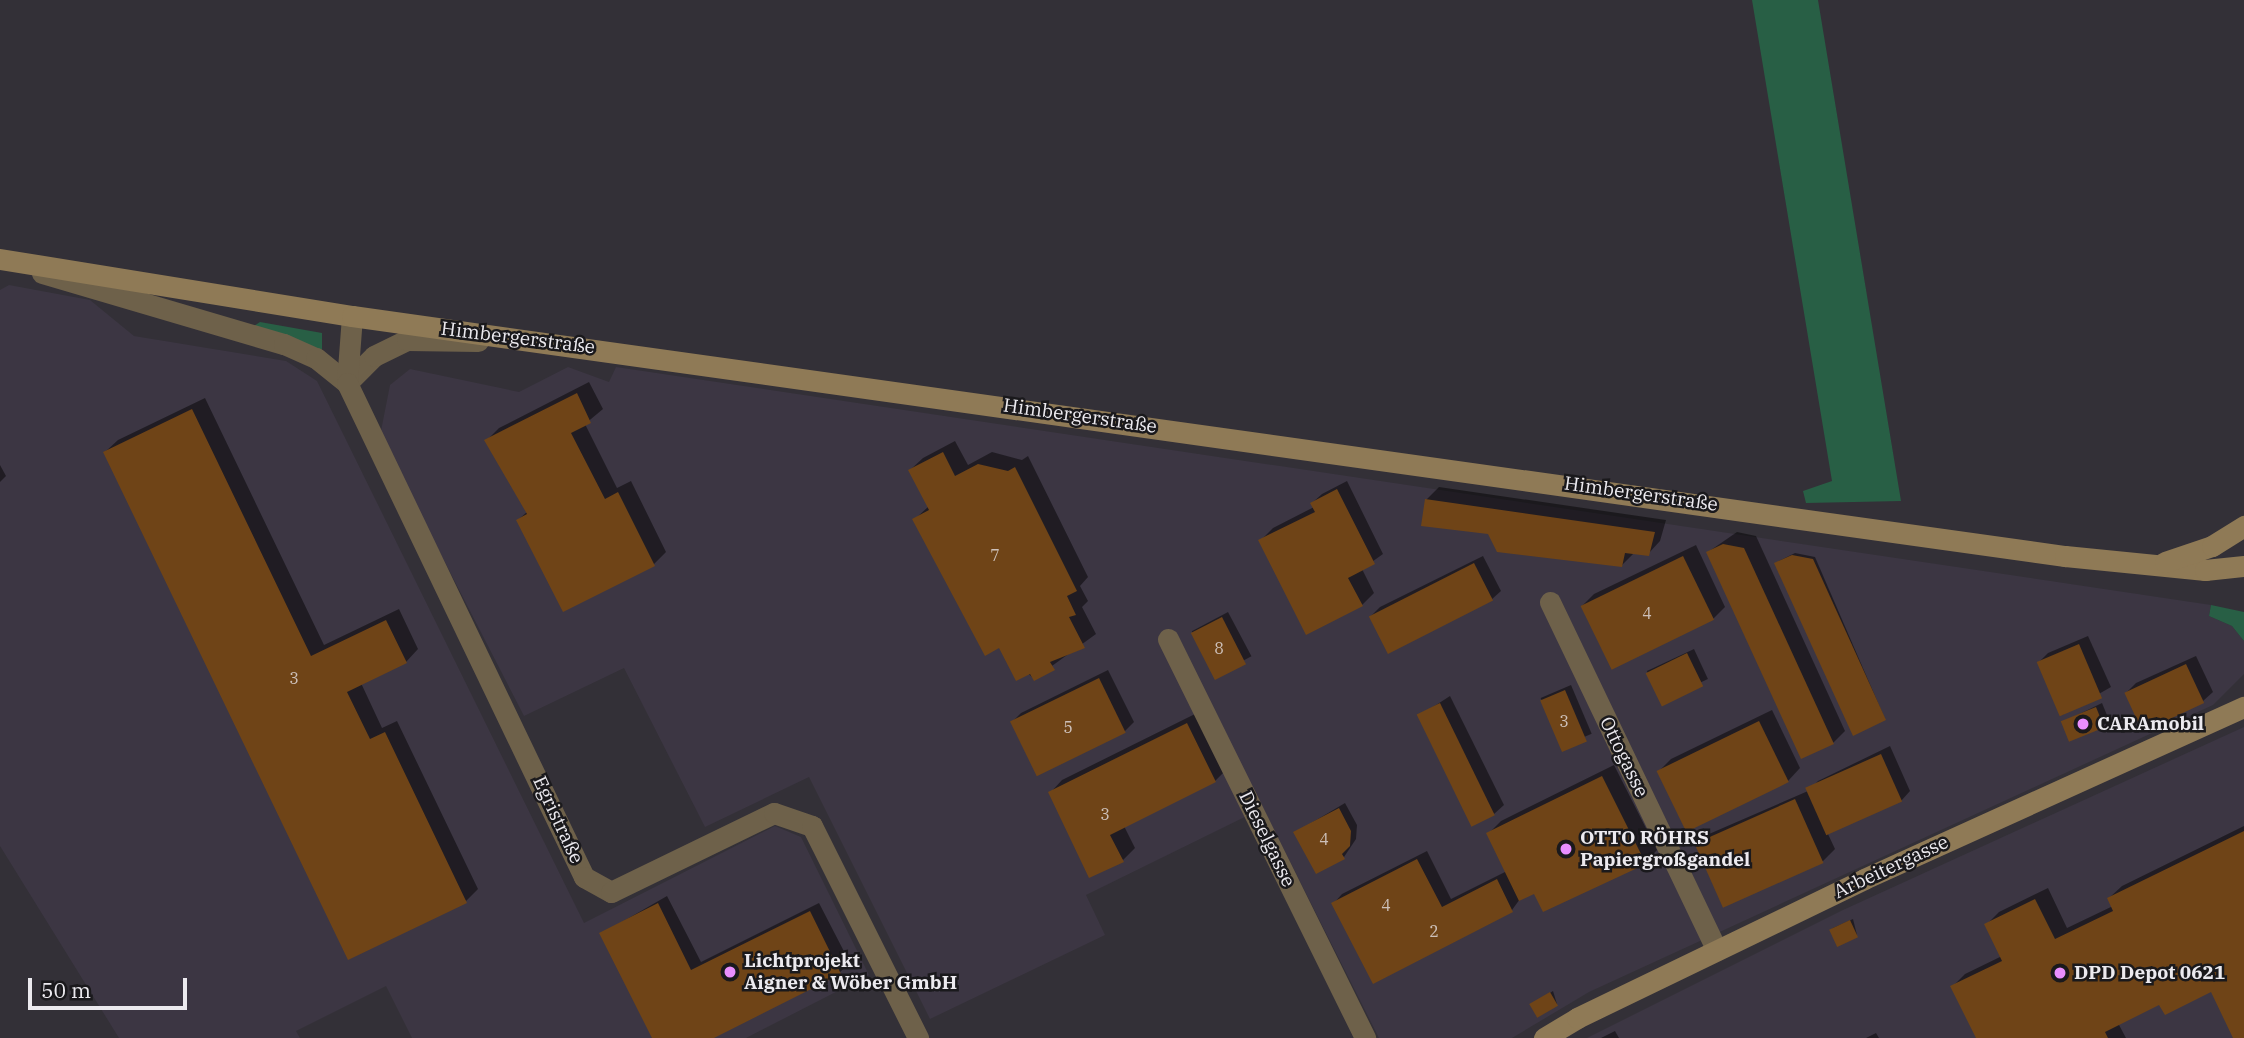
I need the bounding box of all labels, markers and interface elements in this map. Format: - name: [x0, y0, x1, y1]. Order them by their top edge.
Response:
- street label: Himbergerstraße: [440, 317, 596, 359]
- street label: Himbergerstraße: [1002, 394, 1158, 438]
- street label: Himbergerstraße: [1563, 472, 1719, 516]
- house number: 7: [990, 545, 1000, 565]
- house number: 4: [1642, 603, 1652, 623]
- house number: 8: [1214, 638, 1224, 658]
- house number: 3: [289, 668, 299, 688]
- house number: 3: [1559, 711, 1569, 731]
- street label: Ottogasse: [1595, 713, 1653, 801]
- place label: CARAmobil: [2097, 713, 2204, 735]
- marker: CARAmobil: [2075, 716, 2091, 732]
- house number: 5: [1063, 717, 1073, 737]
- street label: Egristraße: [528, 773, 588, 867]
- street label: Dieselgasse: [1234, 787, 1300, 891]
- house number: 3: [1100, 804, 1110, 824]
- place label: OTTO RÖHRS Papiergroßgandel: [1580, 827, 1750, 871]
- house number: 4: [1319, 829, 1329, 849]
- street label: Arbeitergasse: [1830, 831, 1952, 903]
- marker: OTTO RÖHRS Papiergroßgandel: [1558, 841, 1574, 857]
- house number: 4: [1381, 895, 1391, 915]
- house number: 2: [1429, 921, 1439, 941]
- place label: Lichtprojekt Aigner & Wöber GmbH: [744, 950, 957, 994]
- place label: DPD Depot 0621: [2074, 962, 2225, 984]
- scale bar: [32, 964, 191, 1008]
- marker: Lichtprojekt Aigner & Wöber GmbH: [722, 964, 738, 980]
- marker: DPD Depot 0621: [2052, 965, 2068, 981]
- text: 50 m: [41, 976, 91, 1004]

